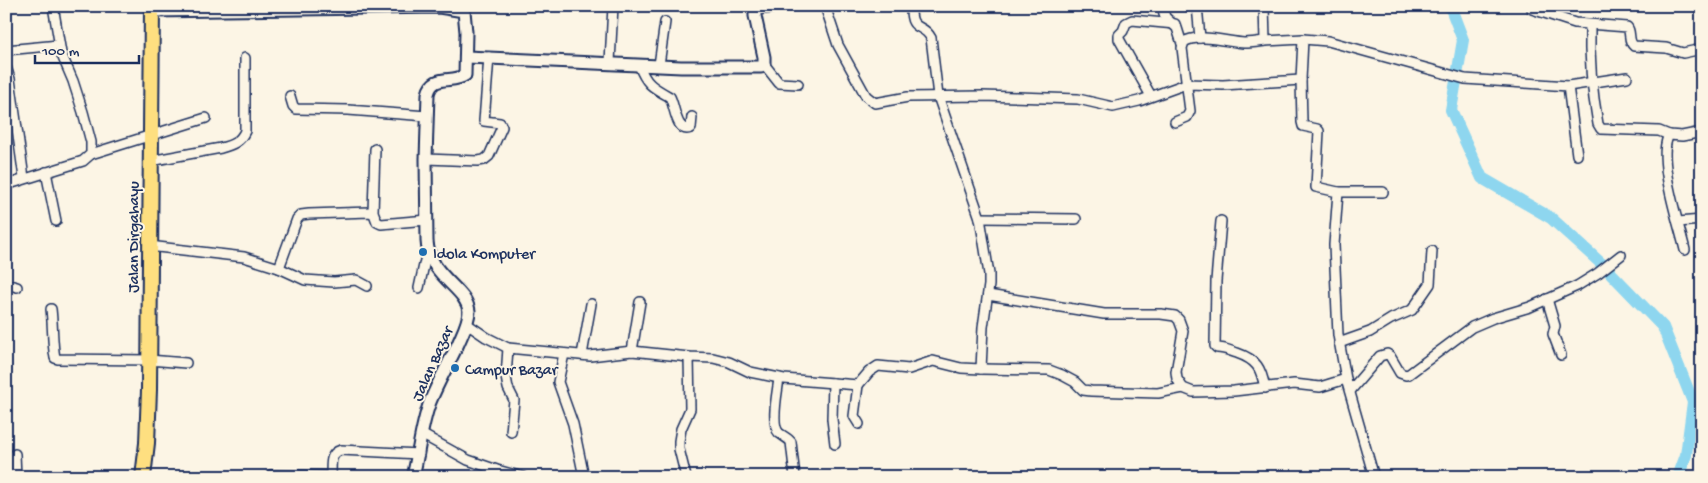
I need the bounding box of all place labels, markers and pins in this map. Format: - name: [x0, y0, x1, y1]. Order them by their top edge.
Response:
- marker: Idola Komputer: [417, 246, 429, 258]
- place label: Idola Komputer: [433, 246, 536, 265]
- marker: Campur Bazar: [449, 362, 461, 374]
- place label: Campur Bazar: [465, 362, 559, 381]

